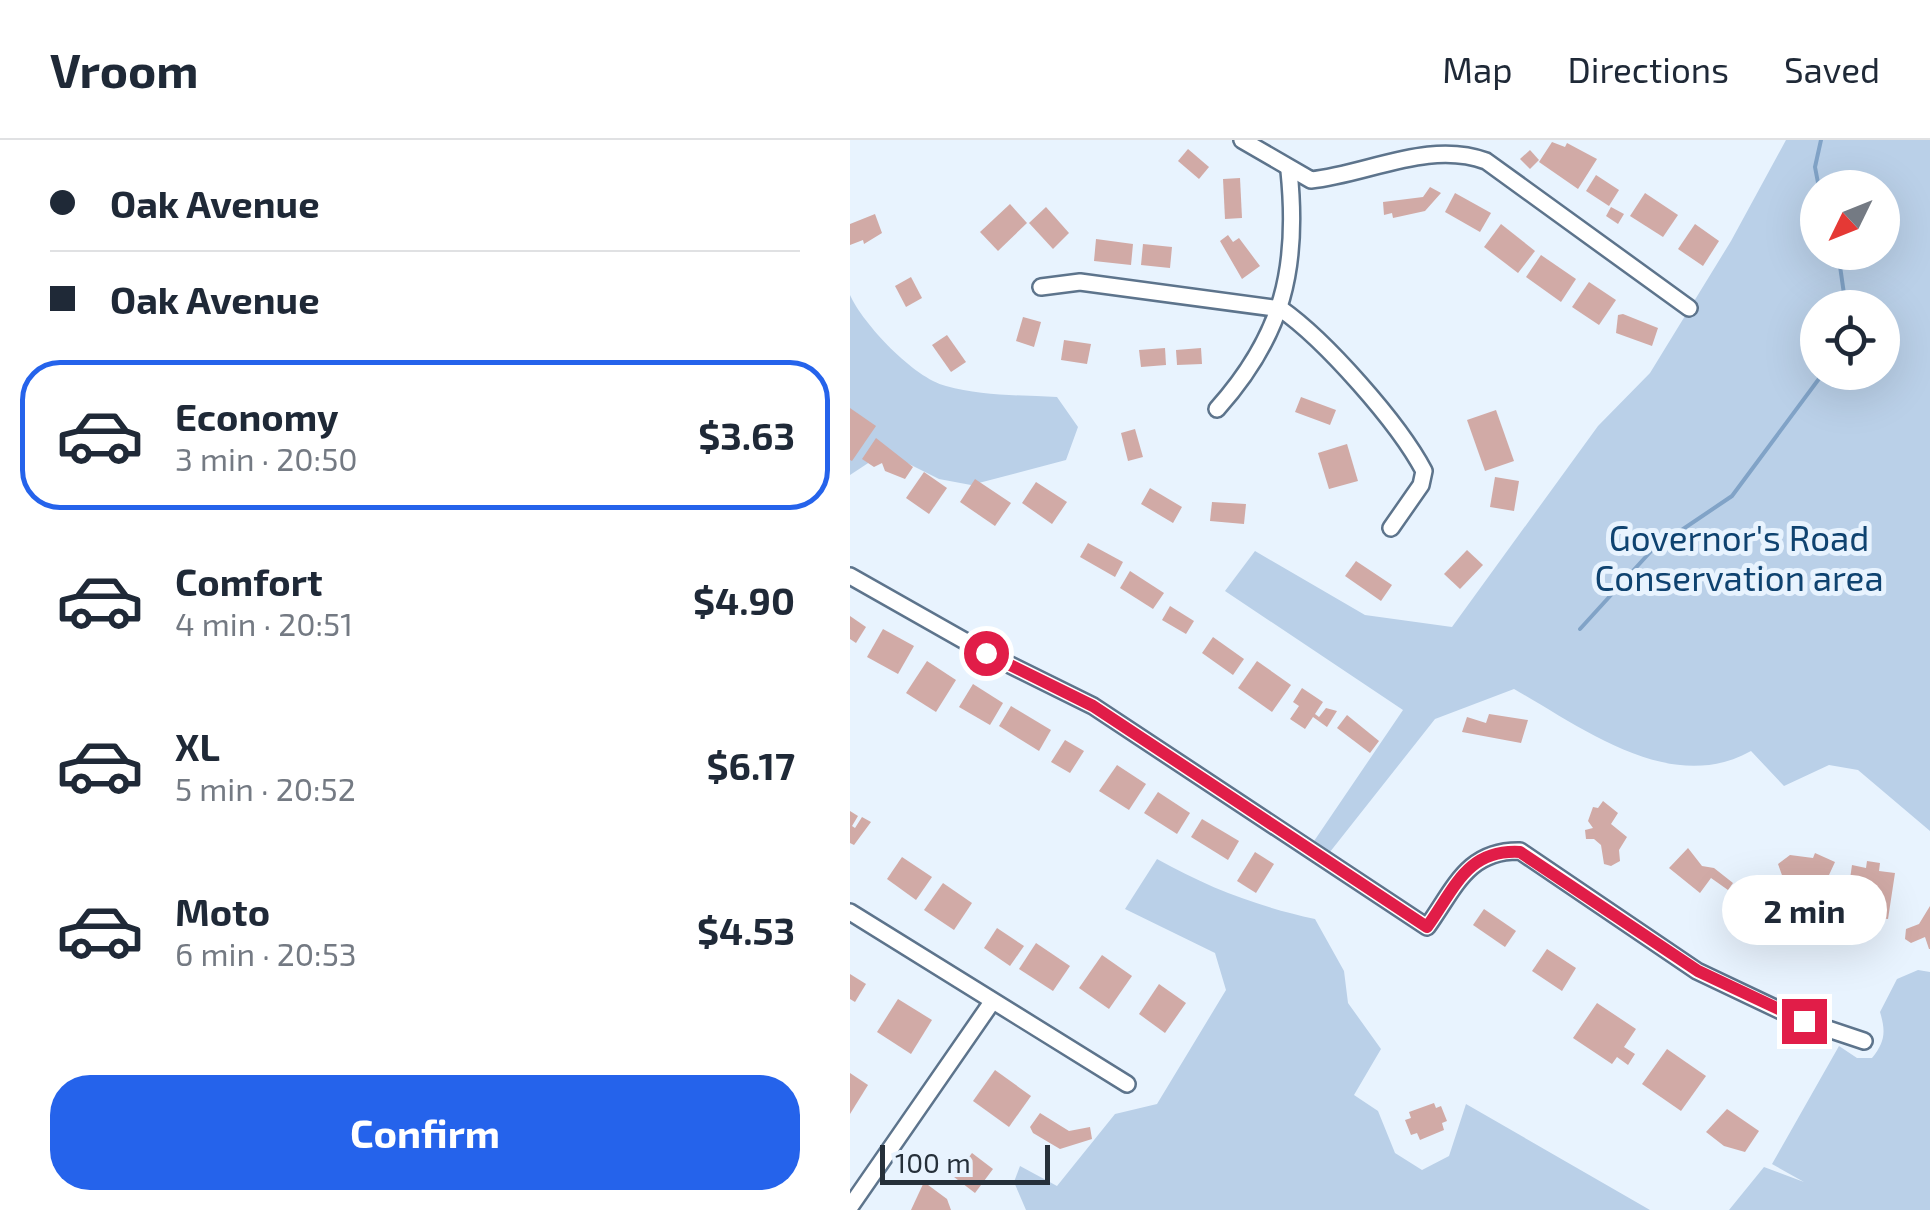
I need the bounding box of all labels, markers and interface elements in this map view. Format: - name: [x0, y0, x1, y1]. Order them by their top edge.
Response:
- text: Vroom: [50, 40, 199, 98]
- text: Map: [1442, 48, 1513, 90]
- text: Directions: [1568, 48, 1729, 90]
- text: Saved: [1784, 48, 1880, 90]
- north arrow: [1800, 170, 1900, 270]
- map controls: [1800, 170, 1900, 390]
- text: Oak Avenue: [110, 180, 320, 226]
- text: Oak Avenue: [110, 276, 320, 322]
- button: locate: [1800, 290, 1900, 390]
- icon: car: [55, 390, 145, 480]
- text: Economy: [175, 393, 339, 439]
- text: $3.63: [698, 412, 795, 458]
- text: 3 min · 20:50: [175, 439, 358, 477]
- park label: Governor's Road Conservation area: [1594, 516, 1884, 598]
- icon: car: [55, 555, 145, 645]
- text: Comfort: [175, 558, 323, 604]
- text: $4.90: [693, 577, 795, 623]
- text: 4 min · 20:51: [175, 604, 353, 642]
- route start: [964, 631, 1009, 676]
- icon: car: [55, 720, 145, 810]
- text: XL: [175, 723, 220, 769]
- text: $6.17: [706, 742, 795, 788]
- text: 5 min · 20:52: [175, 769, 356, 807]
- callout: 2 min: [1722, 876, 1886, 946]
- icon: car: [55, 885, 145, 975]
- text: Moto: [175, 888, 270, 934]
- text: 2 min: [1764, 891, 1845, 929]
- text: $4.53: [697, 907, 795, 953]
- text: 6 min · 20:53: [175, 934, 357, 972]
- route end: [1782, 999, 1827, 1044]
- button: Confirm: [50, 1075, 800, 1190]
- scale bar: [880, 1140, 1050, 1184]
- text: 100 m: [895, 1145, 971, 1179]

